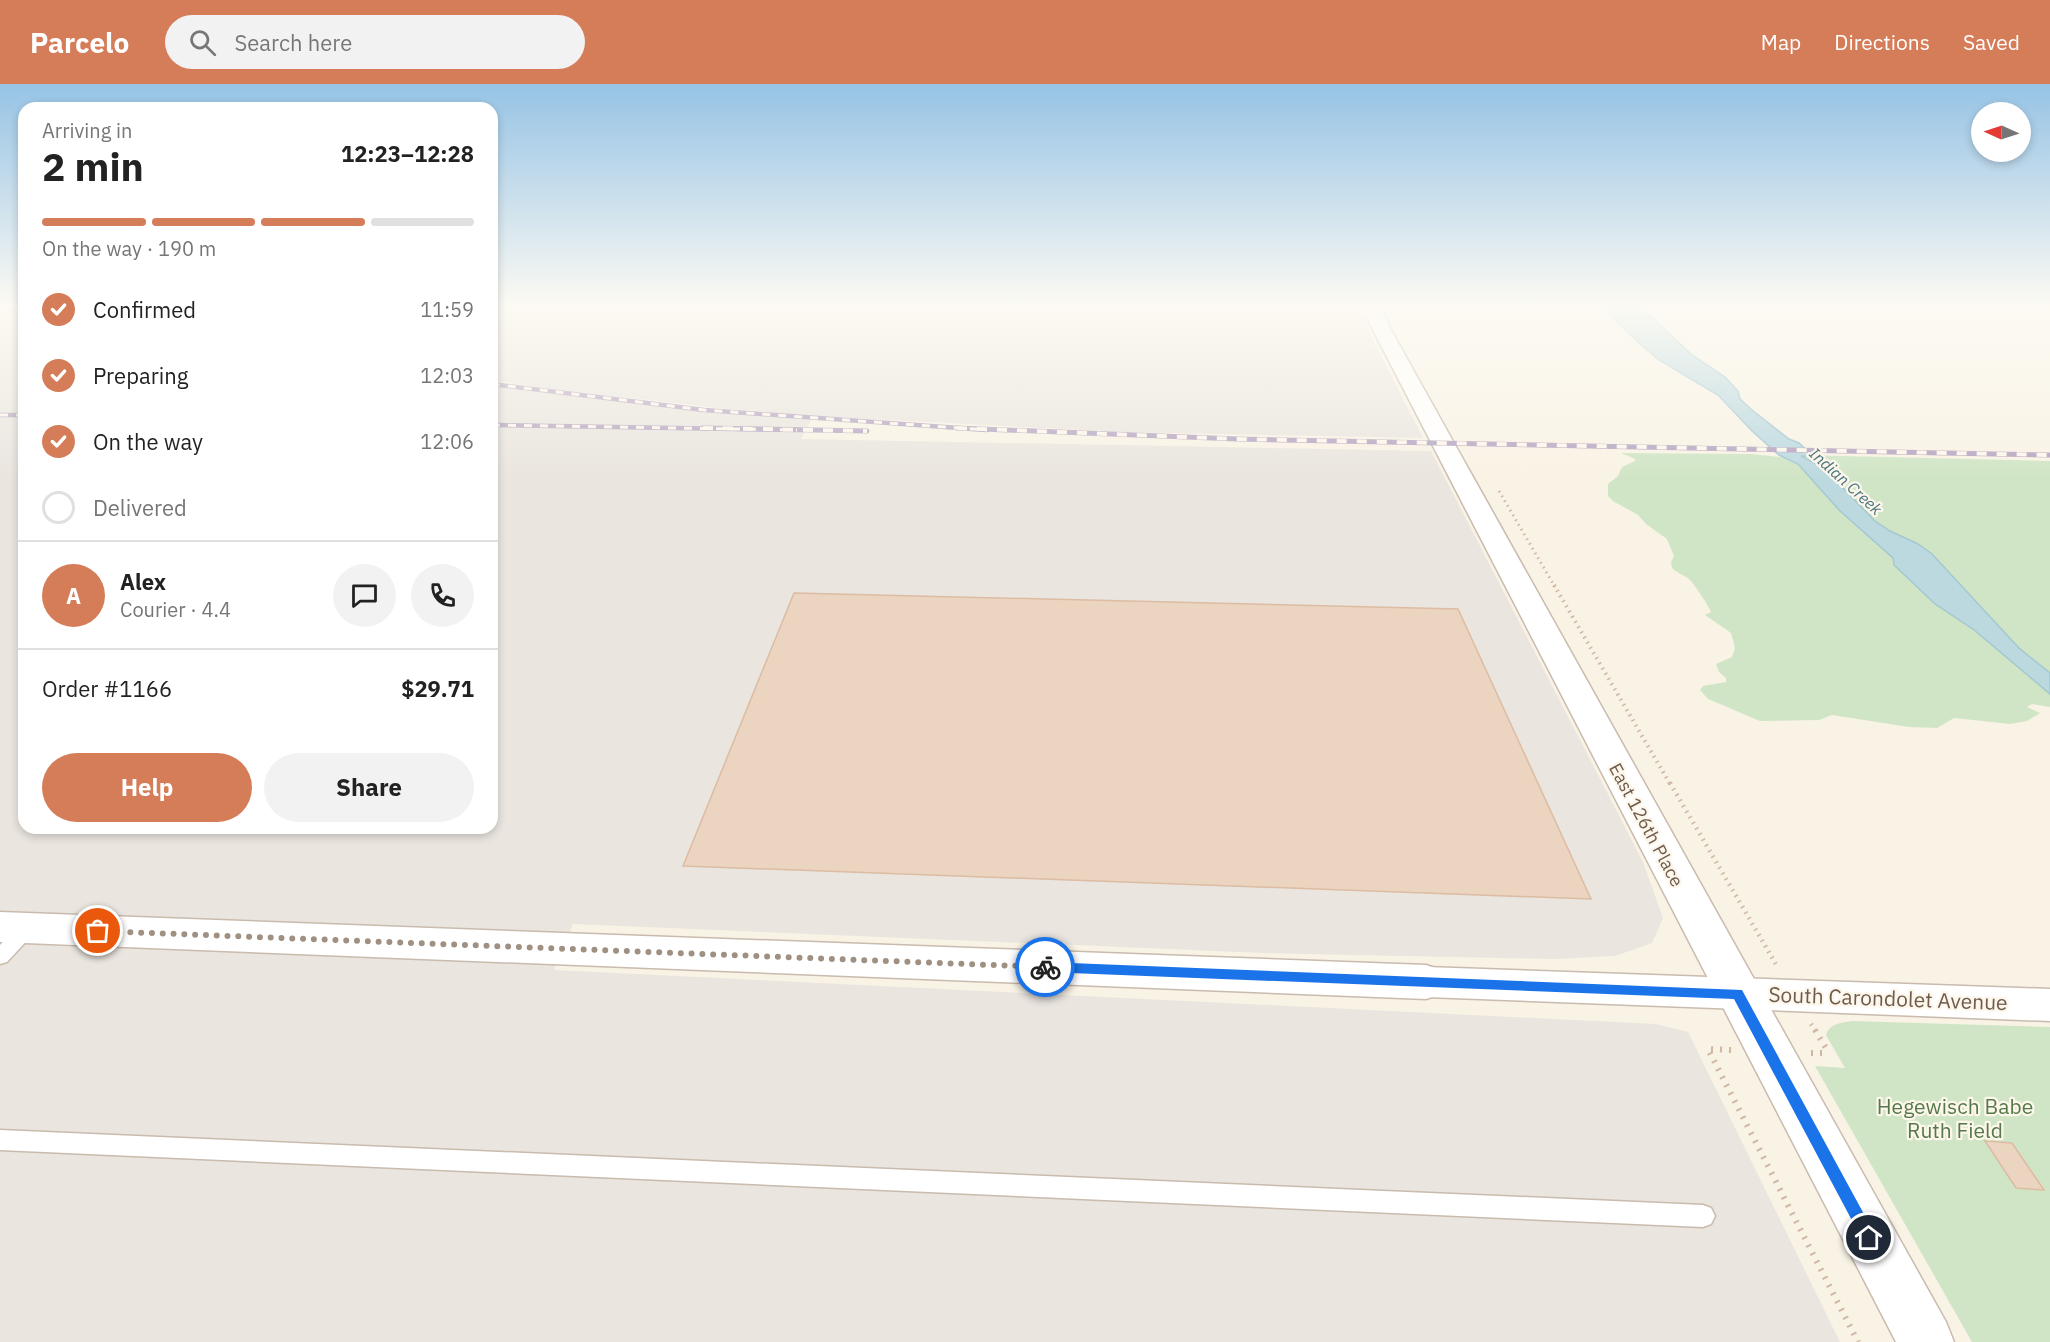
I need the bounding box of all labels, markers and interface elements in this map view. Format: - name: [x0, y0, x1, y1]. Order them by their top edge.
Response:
- search box: [165, 15, 585, 69]
- text: Parcelo: [30, 24, 129, 61]
- icon: search: [186, 26, 219, 59]
- text: Search here: [234, 28, 352, 57]
- text: Map: [1761, 28, 1801, 56]
- text: Directions: [1834, 28, 1930, 56]
- text: Saved: [1963, 28, 2020, 56]
- north arrow: [1971, 102, 2031, 162]
- map controls: [1971, 102, 2031, 162]
- text: Arriving in: [42, 117, 132, 144]
- text: 12:23–12:28: [341, 139, 474, 168]
- text: 2 min: [42, 141, 144, 192]
- text: On the way · 190 m: [42, 235, 216, 262]
- icon: check: [42, 293, 75, 326]
- text: Confirmed: [93, 295, 196, 324]
- text: 11:59: [420, 296, 474, 323]
- icon: check: [42, 359, 75, 392]
- text: Preparing: [93, 361, 188, 390]
- text: 12:03: [420, 362, 474, 389]
- icon: check: [42, 425, 75, 458]
- text: On the way: [93, 427, 203, 456]
- text: 12:06: [420, 428, 474, 455]
- water label: Indian Creek: [1806, 443, 1887, 519]
- text: Delivered: [93, 493, 187, 522]
- button: chat: [333, 564, 396, 627]
- button: phone: [411, 564, 474, 627]
- text: Alex: [120, 567, 166, 596]
- text: A: [66, 581, 81, 610]
- text: Courier · 4.4: [120, 596, 231, 623]
- text: Order #1166: [42, 674, 172, 703]
- text: $29.71: [401, 674, 474, 703]
- button: Help: [42, 753, 252, 822]
- button: Share: [264, 753, 474, 822]
- street label: East 126th Place: [1604, 759, 1689, 891]
- pin: [72, 905, 123, 956]
- icon: bag: [81, 914, 114, 947]
- courier: [1015, 937, 1075, 997]
- icon: bike: [1029, 951, 1062, 984]
- street label: South Carondolet Avenue: [1768, 980, 2008, 1016]
- park label: Hegewisch Babe Ruth Field: [1877, 1092, 2033, 1144]
- pin: [1843, 1212, 1894, 1263]
- icon: home: [1852, 1221, 1885, 1254]

